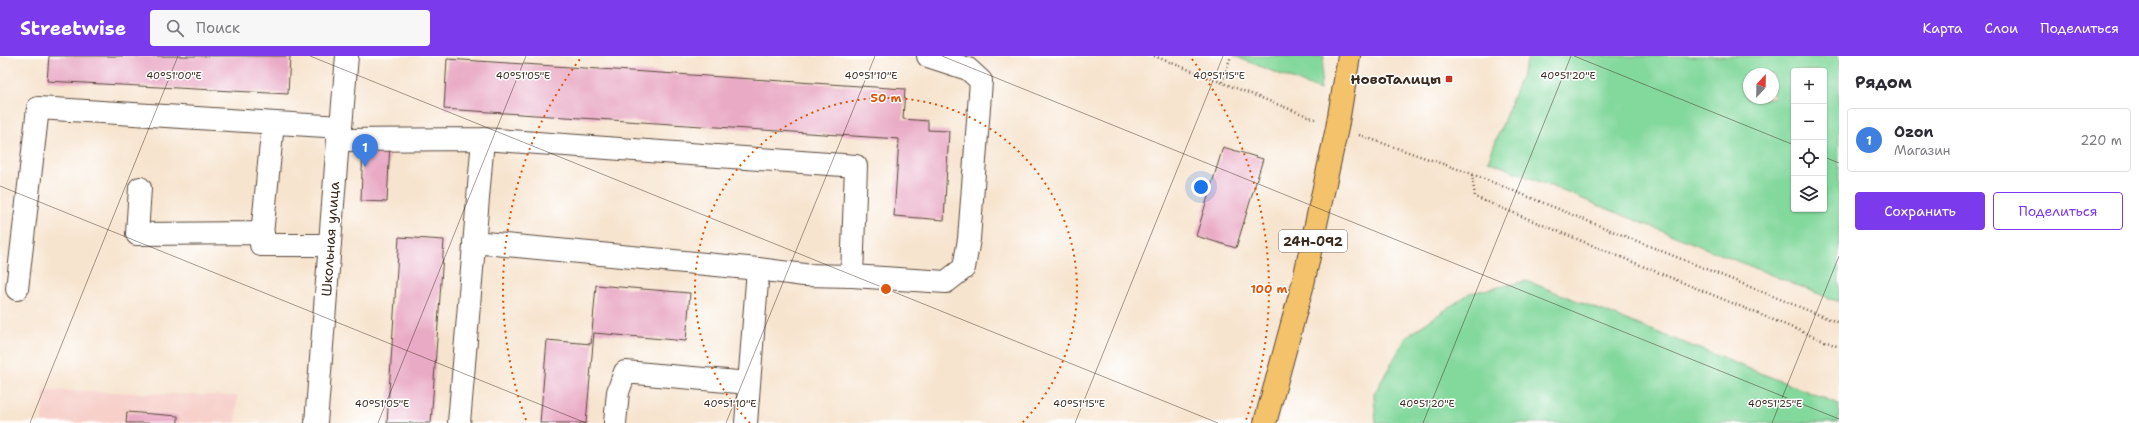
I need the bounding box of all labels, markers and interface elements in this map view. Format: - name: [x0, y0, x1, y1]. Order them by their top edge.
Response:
- search box: [150, 10, 430, 46]
- text: Streetwise: [20, 16, 126, 41]
- icon: search: [164, 17, 186, 39]
- text: Поиск: [196, 18, 240, 38]
- text: Карта: [1922, 19, 1963, 37]
- text: Слои: [1985, 19, 2018, 37]
- text: Поделиться: [2040, 19, 2119, 37]
- north arrow: [1743, 68, 1779, 104]
- map controls: [1791, 68, 1827, 212]
- button: +: [1791, 68, 1827, 104]
- text: 40°51'00"E: [146, 69, 202, 82]
- text: 40°51'05"E: [496, 69, 550, 82]
- text: 40°51'10"E: [845, 69, 897, 82]
- text: 40°51'15"E: [1193, 69, 1245, 82]
- text: 40°51'20"E: [1540, 69, 1596, 82]
- place label: НовоТалицы: [1351, 70, 1441, 88]
- text: Рядом: [1855, 71, 1912, 93]
- marker: НовоТалицы: [1444, 74, 1454, 84]
- text: 50 m: [871, 90, 902, 106]
- button: −: [1791, 104, 1827, 140]
- text: Ozon: [1894, 122, 1934, 142]
- text: 1: [1866, 132, 1872, 149]
- text: 220 m: [2080, 132, 2122, 149]
- pin: 1: [352, 134, 378, 167]
- button: locate: [1791, 140, 1827, 176]
- text: Магазин: [1894, 142, 1950, 159]
- button: layers: [1791, 176, 1827, 212]
- your location: [1191, 177, 1211, 197]
- street label: Школьная улица: [317, 181, 343, 297]
- button: Сохранить: [1855, 192, 1985, 230]
- button: Поделиться: [1993, 192, 2123, 230]
- road number: 24Н-092: [1279, 230, 1347, 252]
- text: 100 m: [1251, 281, 1288, 297]
- centre of rings: [879, 282, 893, 296]
- text: 40°51'05"E: [355, 397, 409, 410]
- text: 40°51'10"E: [704, 397, 756, 410]
- text: 40°51'15"E: [1053, 397, 1105, 410]
- text: 40°51'20"E: [1399, 397, 1455, 410]
- text: 40°51'25"E: [1748, 397, 1802, 410]

